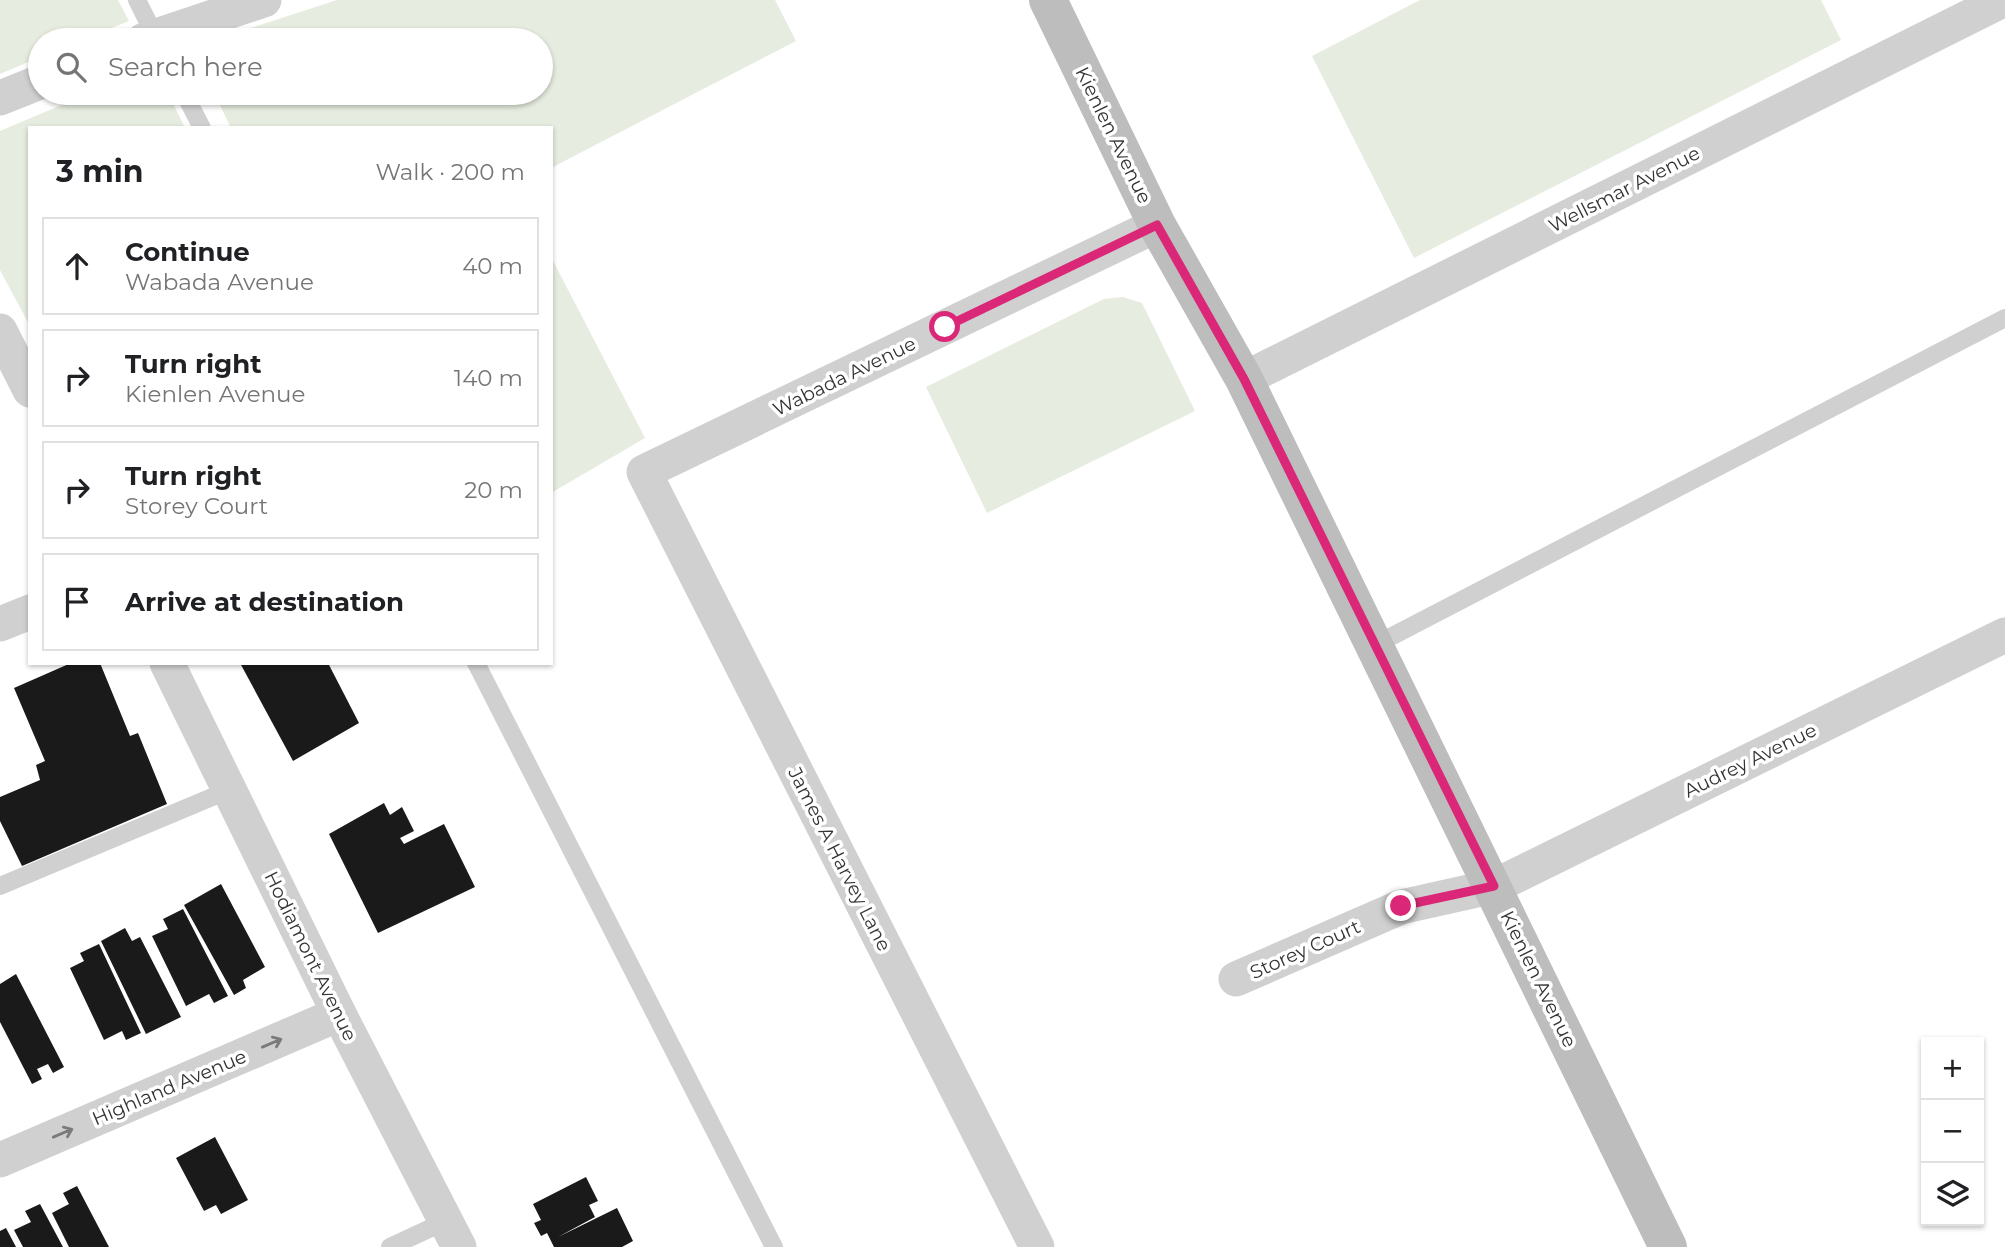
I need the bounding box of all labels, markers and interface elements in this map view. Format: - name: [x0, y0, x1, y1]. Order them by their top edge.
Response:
- search box: [28, 28, 553, 105]
- icon: search: [52, 48, 90, 86]
- text: Search here: [108, 51, 263, 83]
- street label: Kienlen Avenue: [1071, 63, 1157, 207]
- street label: Wellsmar Avenue: [1545, 141, 1704, 238]
- text: 3 min: [56, 153, 143, 190]
- text: Walk · 200 m: [375, 158, 525, 186]
- text: Continue: [125, 236, 250, 268]
- icon: ahead: [58, 247, 96, 285]
- text: 40 m: [462, 252, 523, 280]
- text: Wabada Avenue: [125, 268, 314, 296]
- route start: [929, 311, 960, 342]
- street label: Wabada Avenue: [769, 332, 919, 421]
- text: Turn right: [125, 348, 261, 380]
- icon: right: [58, 359, 96, 397]
- text: 140 m: [454, 364, 523, 392]
- text: Kienlen Avenue: [125, 380, 305, 408]
- text: Turn right: [125, 460, 261, 492]
- icon: right: [58, 471, 96, 509]
- text: 20 m: [464, 476, 523, 504]
- text: Storey Court: [125, 492, 268, 520]
- icon: arrive: [58, 583, 96, 621]
- text: Arrive at destination: [125, 586, 404, 618]
- street label: Audrey Avenue: [1680, 718, 1820, 803]
- street label: James A Harvey Lane: [783, 763, 896, 955]
- street label: Hodiamont Avenue: [259, 868, 362, 1045]
- route end: [1385, 890, 1416, 921]
- street label: Kienlen Avenue: [1496, 907, 1582, 1051]
- street label: Storey Court: [1246, 915, 1364, 984]
- one-way arrow: [260, 1036, 282, 1049]
- map controls: [1921, 1037, 1984, 1226]
- button: +: [1921, 1037, 1984, 1100]
- street label: Highland Avenue: [89, 1045, 250, 1130]
- button: −: [1921, 1100, 1984, 1163]
- one-way arrow: [51, 1126, 73, 1139]
- button: layers: [1921, 1163, 1984, 1226]

